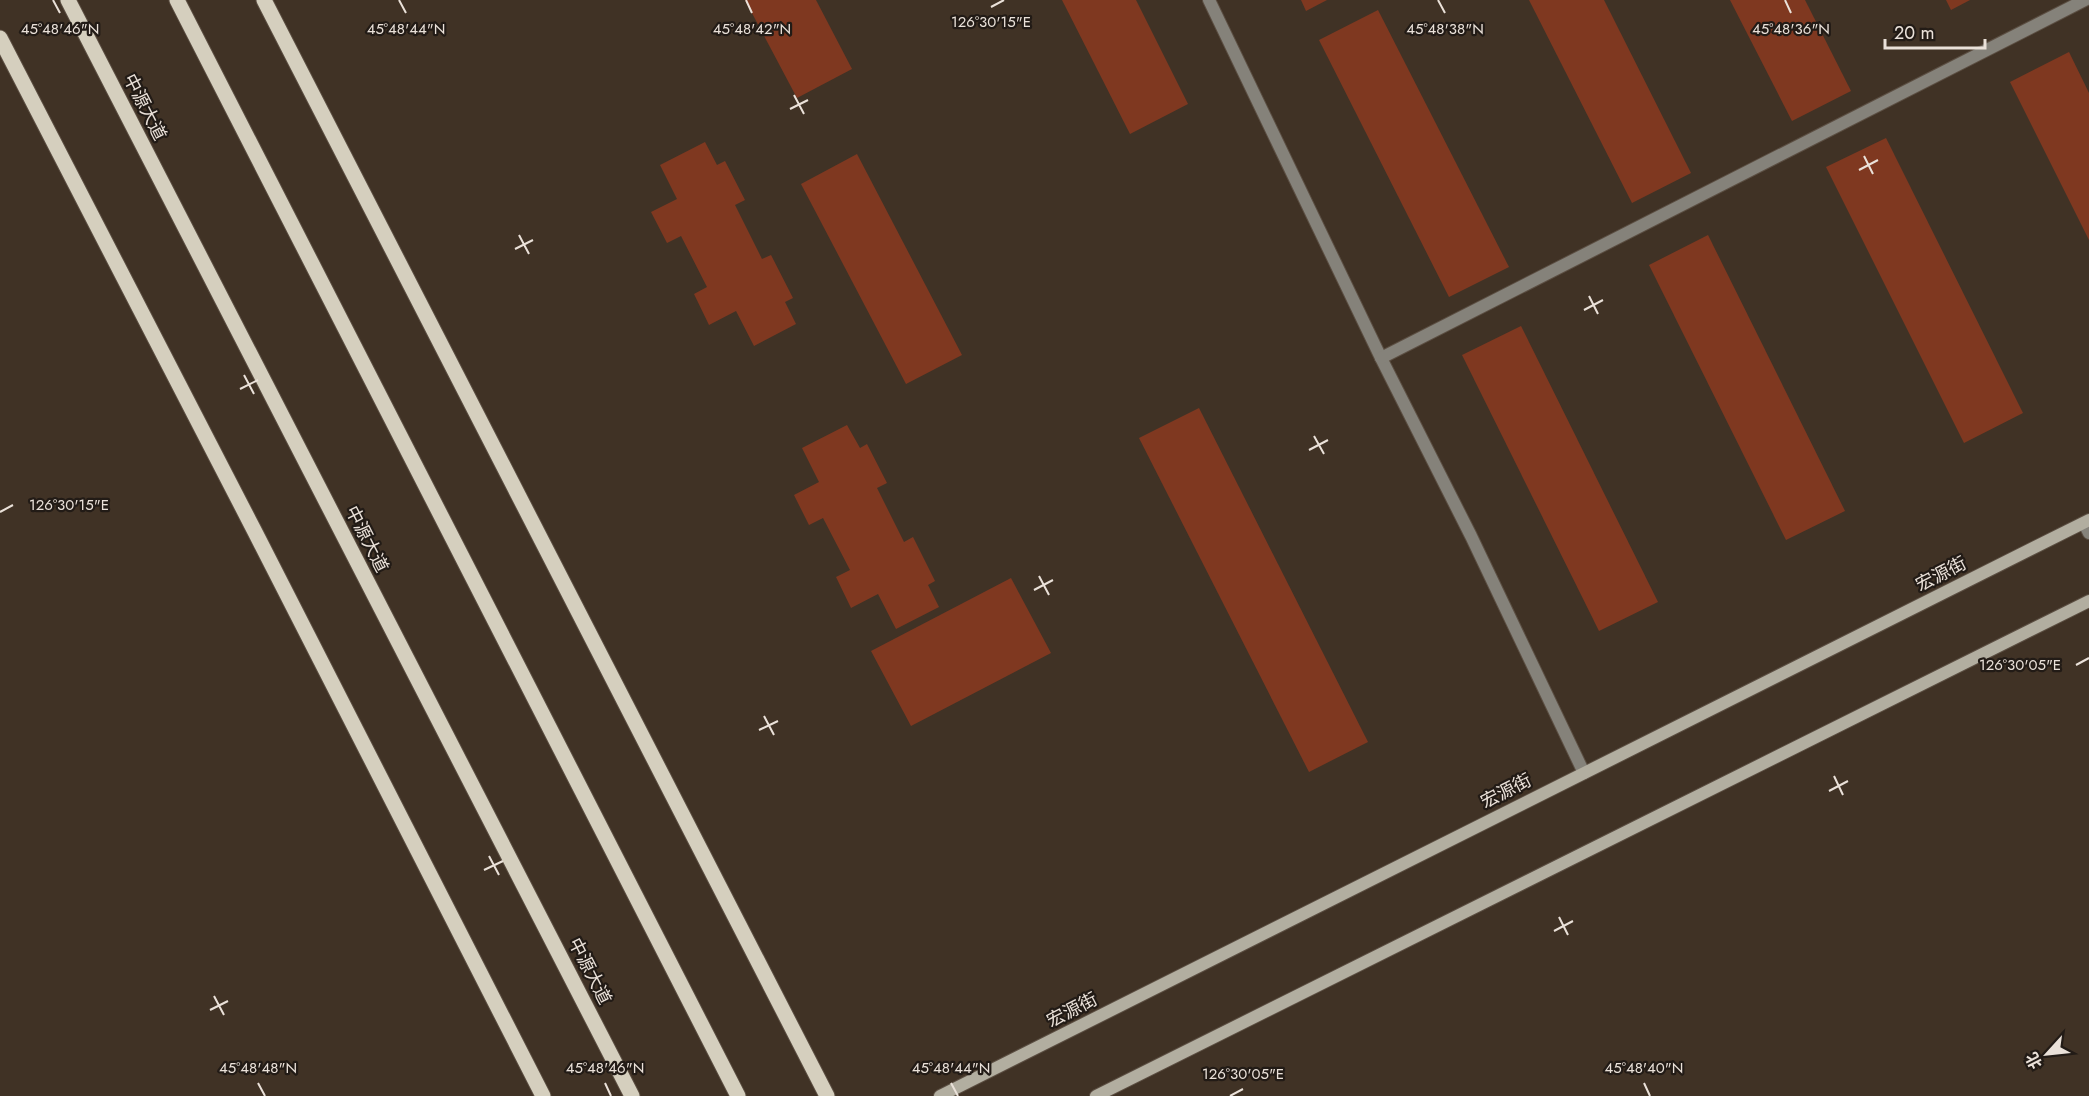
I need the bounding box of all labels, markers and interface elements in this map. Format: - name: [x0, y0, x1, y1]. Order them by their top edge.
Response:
- text: 126°30'15"E: [951, 11, 1031, 33]
- scale bar: [1885, 12, 1986, 50]
- text: 45°48'46"N: [21, 18, 99, 40]
- text: 45°48'44"N: [367, 18, 445, 40]
- text: 45°48'42"N: [713, 18, 791, 40]
- text: 45°48'38"N: [1406, 18, 1484, 40]
- text: 45°48'36"N: [1752, 18, 1830, 40]
- text: 20 m: [1894, 20, 1934, 46]
- street label: 中源大道: [117, 69, 173, 145]
- text: 126°30'15"E: [29, 494, 109, 516]
- street label: 中源大道: [339, 501, 395, 577]
- street label: 宏源街: [1911, 550, 1971, 598]
- text: 126°30'05"E: [1979, 654, 2061, 676]
- street label: 宏源街: [1476, 767, 1536, 815]
- street label: 中源大道: [562, 933, 618, 1009]
- street label: 宏源街: [1042, 986, 1102, 1034]
- north arrow: [2017, 1024, 2077, 1084]
- text: 北: [2020, 1048, 2048, 1073]
- text: 45°48'48"N: [219, 1057, 297, 1079]
- text: 45°48'46"N: [566, 1057, 644, 1079]
- text: 45°48'44"N: [912, 1057, 990, 1079]
- text: 45°48'40"N: [1605, 1057, 1683, 1079]
- text: 126°30'05"E: [1202, 1063, 1284, 1085]

